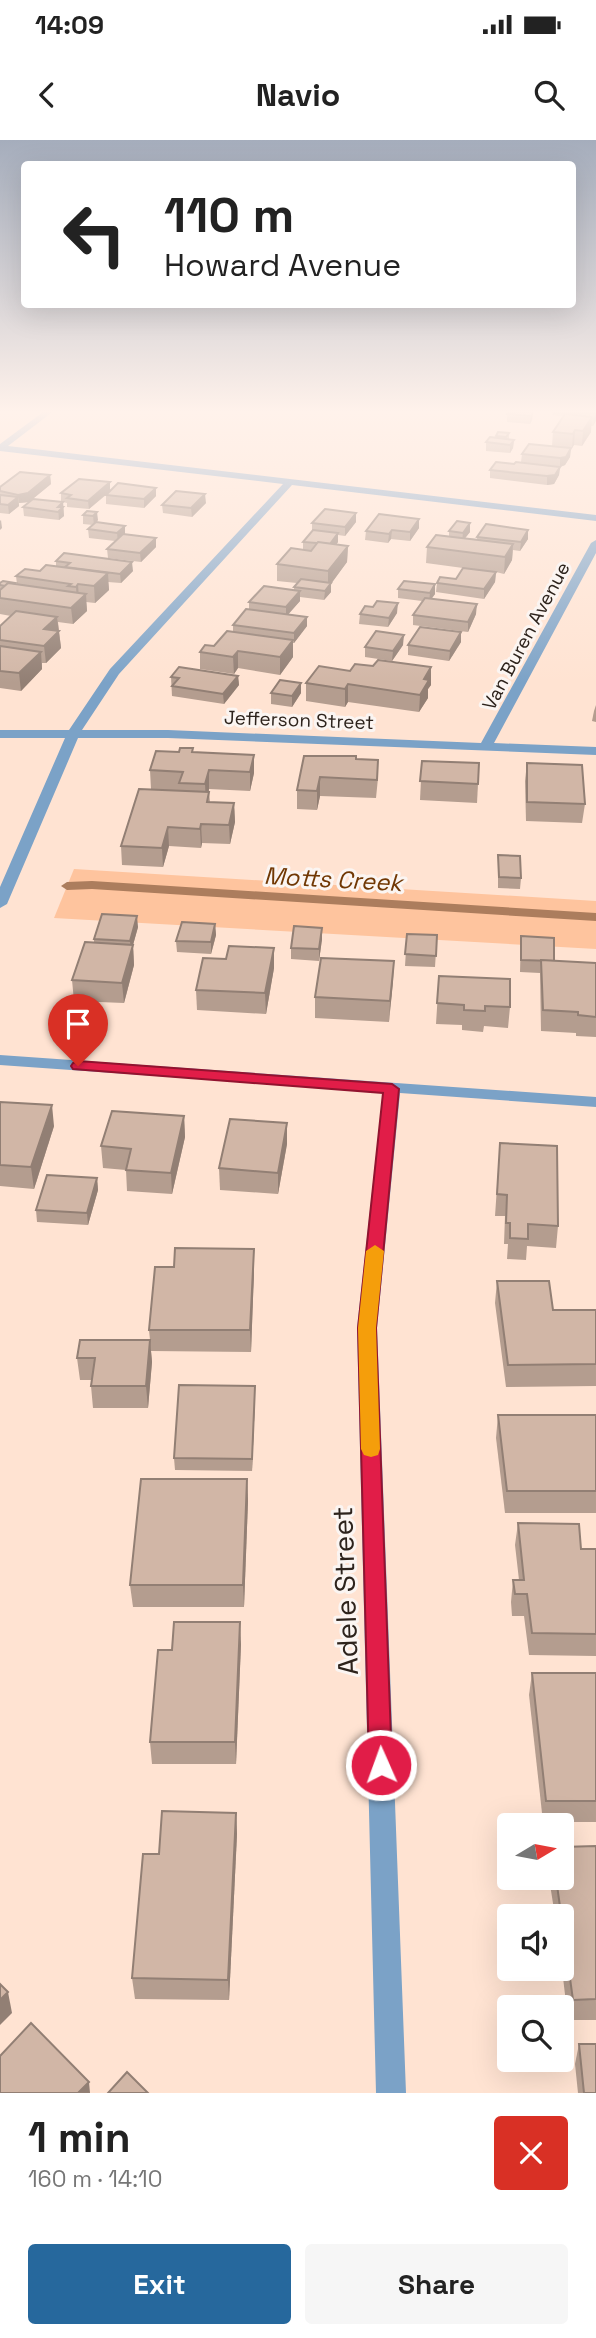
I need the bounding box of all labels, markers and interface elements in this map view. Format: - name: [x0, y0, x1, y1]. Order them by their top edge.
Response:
- text: 14:09: [35, 8, 104, 42]
- text: Navio: [256, 75, 340, 115]
- icon: back: [28, 76, 66, 114]
- icon: search: [530, 76, 568, 114]
- text: 110 m: [164, 184, 294, 246]
- icon: left: [49, 189, 140, 280]
- text: Howard Avenue: [164, 245, 401, 285]
- street label: Van Buren Avenue: [476, 558, 576, 714]
- street label: Jefferson Street: [223, 705, 375, 735]
- water label: Motts Creek: [263, 860, 406, 898]
- pin: [48, 994, 108, 1066]
- icon: arrive: [59, 1005, 97, 1043]
- street label: Adele Street: [324, 1506, 366, 1676]
- position arrow: [344, 1728, 418, 1802]
- north arrow: [497, 1813, 574, 1890]
- map controls: [497, 1813, 574, 2072]
- button: sound: [497, 1904, 574, 1981]
- button: search: [497, 1995, 574, 2072]
- text: 1 min: [28, 2111, 131, 2164]
- button: close: [494, 2116, 568, 2190]
- text: 160 m · 14:10: [28, 2164, 162, 2194]
- button: Exit: [28, 2244, 291, 2324]
- button: Share: [305, 2244, 568, 2324]

